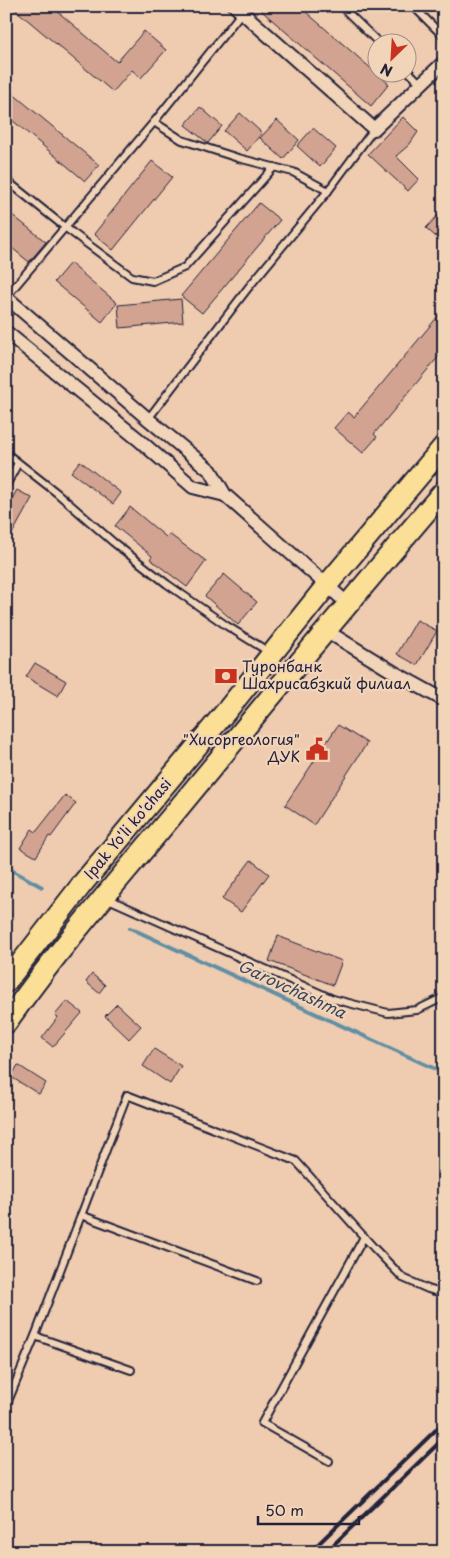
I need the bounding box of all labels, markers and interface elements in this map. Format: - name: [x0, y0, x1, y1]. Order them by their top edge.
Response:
- north arrow: [368, 32, 418, 82]
- text: N: [377, 58, 396, 82]
- place label: Туронбанк Шахрисабзкий филиал: [242, 654, 411, 694]
- bank icon: Туронбанк Шахрисабзкий филиал: [213, 663, 239, 689]
- place label: "Хисоргеология" ДУК: [183, 727, 300, 767]
- public building icon: "Хисоргеология" ДУК: [304, 736, 330, 762]
- street label: Ipak Yo'li ko'chasi: [78, 772, 176, 884]
- water label: Garovchashma: [235, 953, 351, 1024]
- scale bar: [258, 1493, 359, 1525]
- text: 50 m: [265, 1498, 304, 1521]

